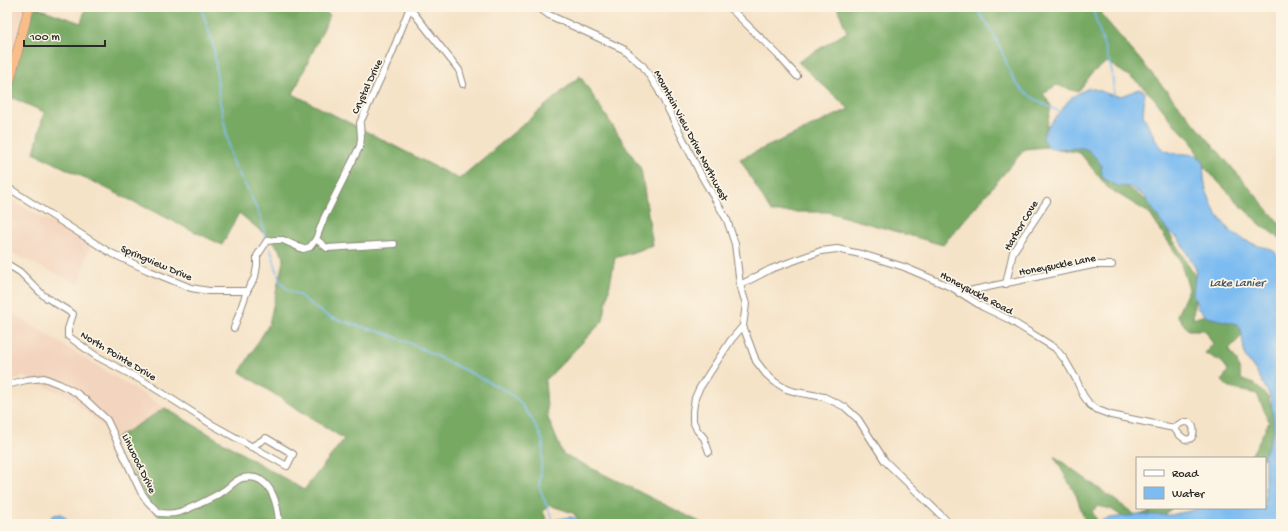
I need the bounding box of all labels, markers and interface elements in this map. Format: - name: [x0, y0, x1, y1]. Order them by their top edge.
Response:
- scale bar: [24, 22, 105, 48]
- text: 100 m: [29, 31, 60, 45]
- street label: Crystal Drive: [350, 57, 386, 116]
- street label: Mountain View Drive Northwest: [651, 69, 731, 205]
- street label: Harbor Cove: [1002, 198, 1042, 253]
- street label: Springview Drive: [119, 243, 194, 284]
- street label: Honeysuckle Lane: [1018, 253, 1097, 279]
- street label: Honeysuckle Road: [938, 269, 1016, 319]
- water label: Lake Lanier: [1209, 277, 1267, 291]
- street label: North Pointe Drive: [78, 329, 158, 384]
- street label: Linwood Drive: [119, 432, 158, 496]
- legend: [1136, 457, 1266, 509]
- text: Road: [1172, 468, 1199, 482]
- text: Water: [1172, 488, 1206, 502]

